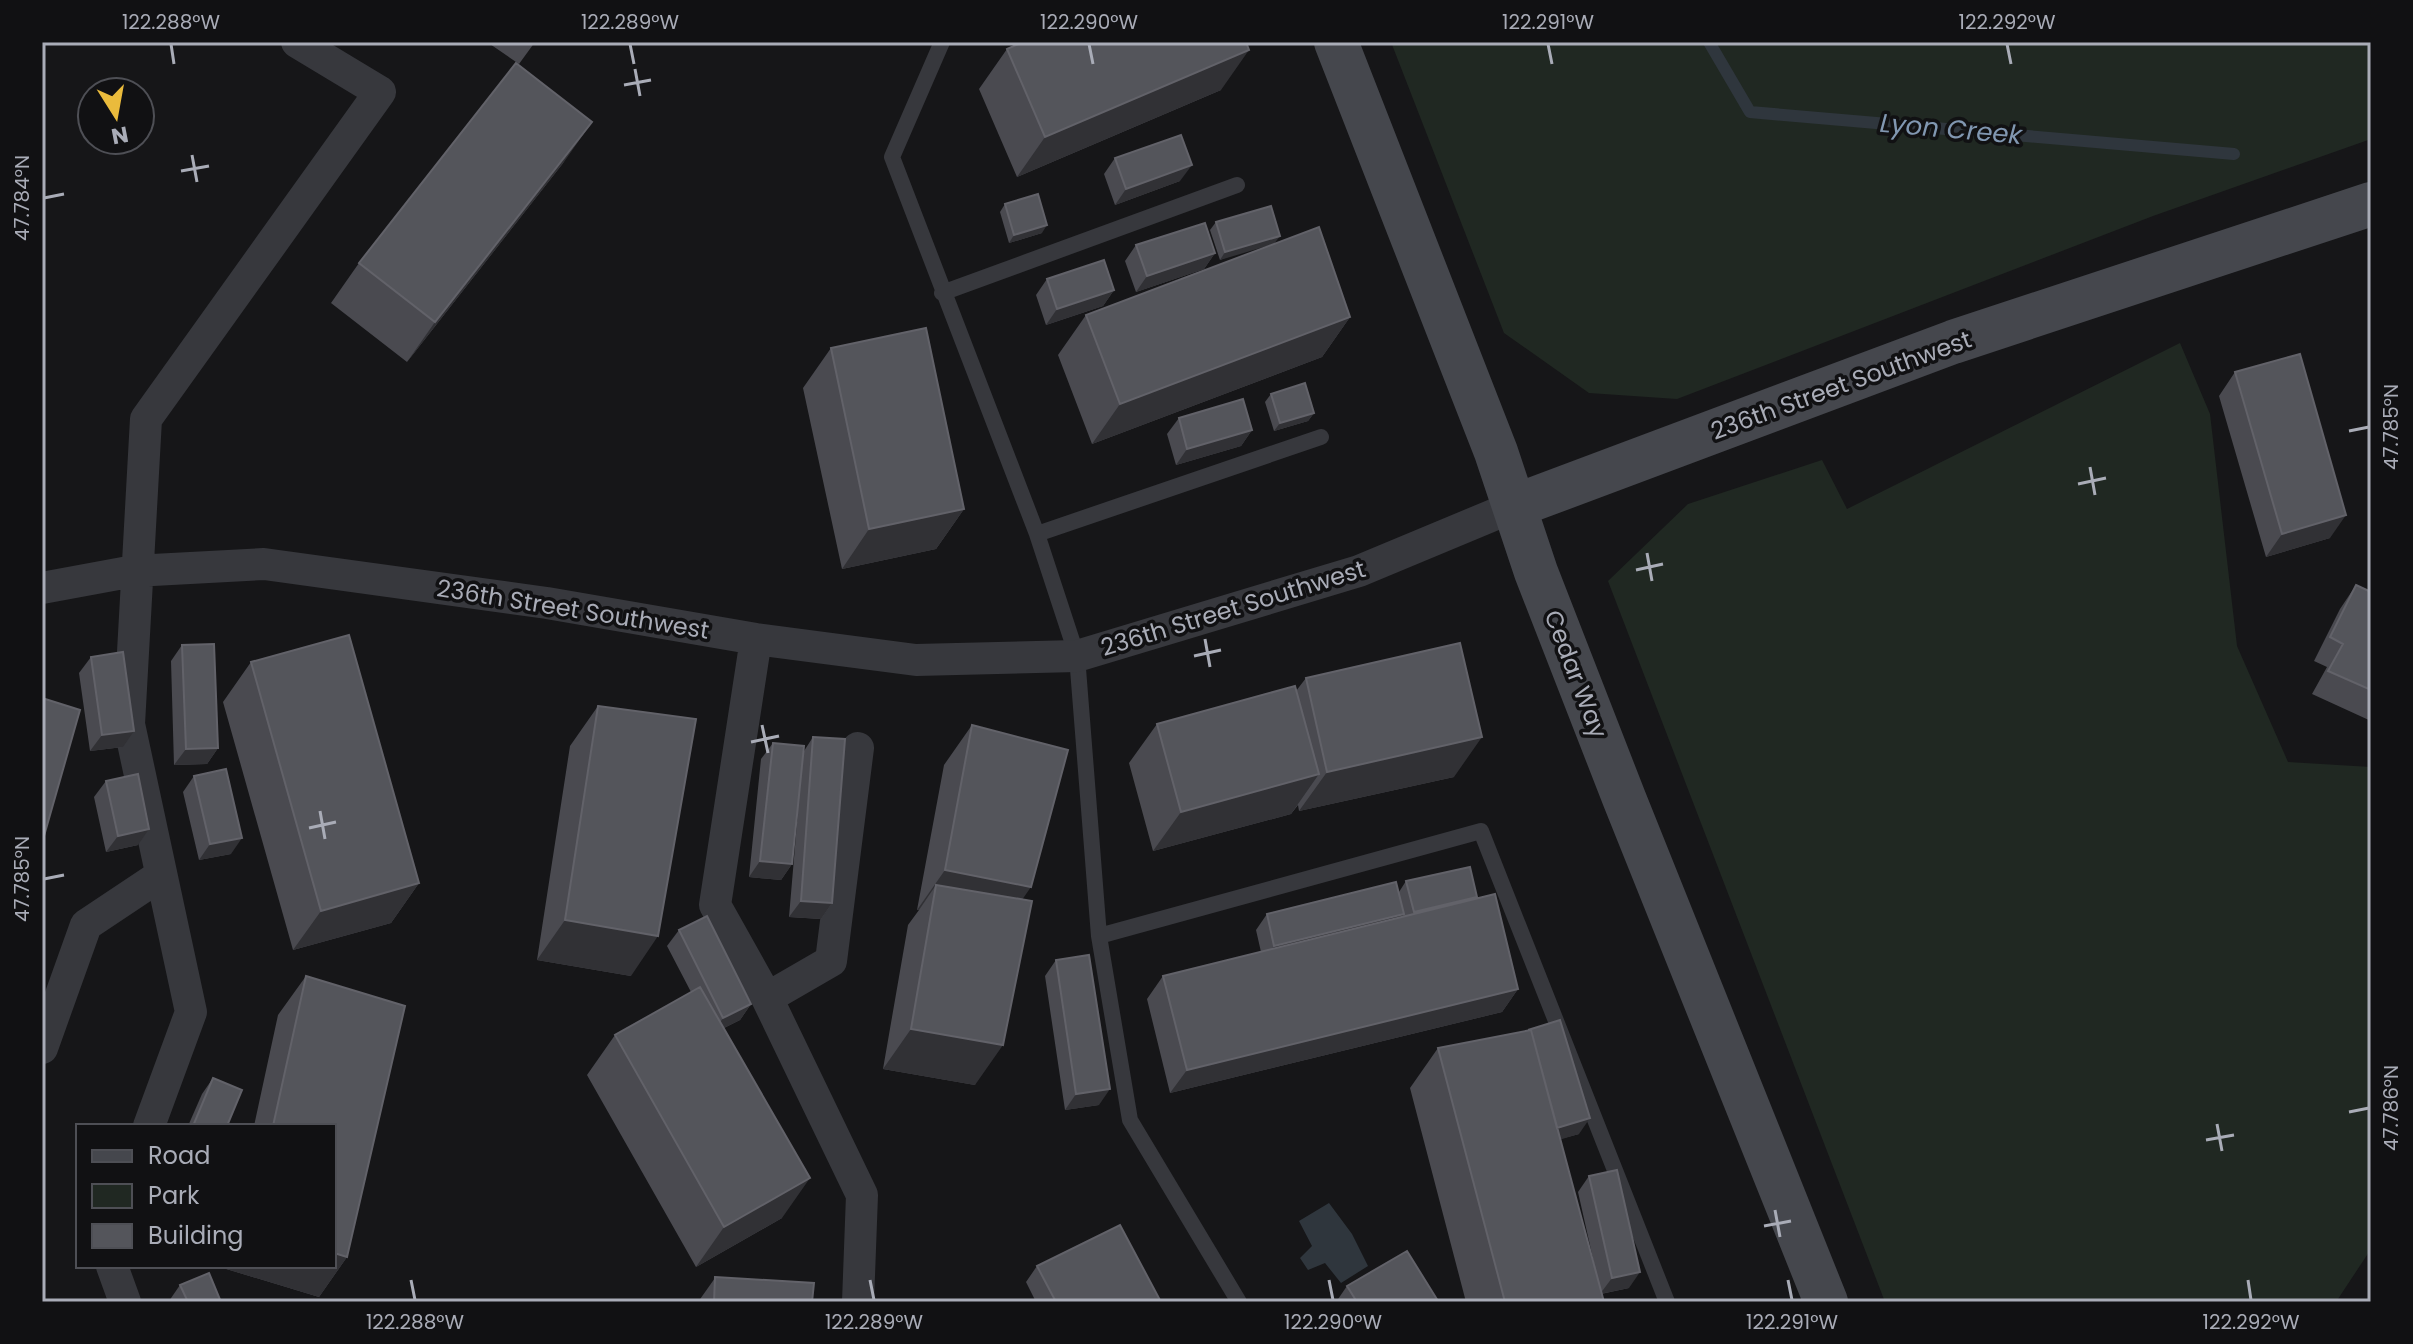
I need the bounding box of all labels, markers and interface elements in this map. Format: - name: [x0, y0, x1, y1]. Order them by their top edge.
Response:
- text: 122.288°W: [122, 8, 221, 36]
- text: 122.289°W: [581, 8, 679, 36]
- text: 122.290°W: [1040, 8, 1138, 36]
- text: 122.291°W: [1502, 8, 1594, 36]
- text: 122.292°W: [1959, 8, 2056, 36]
- north arrow: [76, 76, 156, 156]
- water label: Lyon Creek: [1879, 105, 2025, 153]
- text: N: [109, 118, 131, 152]
- text: 47.784°N: [8, 155, 36, 241]
- street label: 236th Street Southwest: [1706, 322, 1976, 448]
- text: 47.785°N: [2377, 384, 2405, 470]
- street label: 236th Street Southwest: [1097, 552, 1369, 664]
- street label: 236th Street Southwest: [435, 571, 711, 647]
- street label: Cedar Way: [1537, 605, 1616, 743]
- text: 47.785°N: [8, 836, 36, 922]
- text: 47.786°N: [2377, 1065, 2405, 1151]
- legend: [76, 1124, 336, 1268]
- text: Road: [148, 1139, 210, 1172]
- text: Park: [148, 1179, 200, 1212]
- text: Building: [148, 1219, 244, 1252]
- text: 122.288°W: [366, 1308, 465, 1336]
- text: 122.289°W: [825, 1308, 923, 1336]
- text: 122.290°W: [1284, 1308, 1382, 1336]
- text: 122.291°W: [1746, 1308, 1838, 1336]
- text: 122.292°W: [2203, 1308, 2300, 1336]

